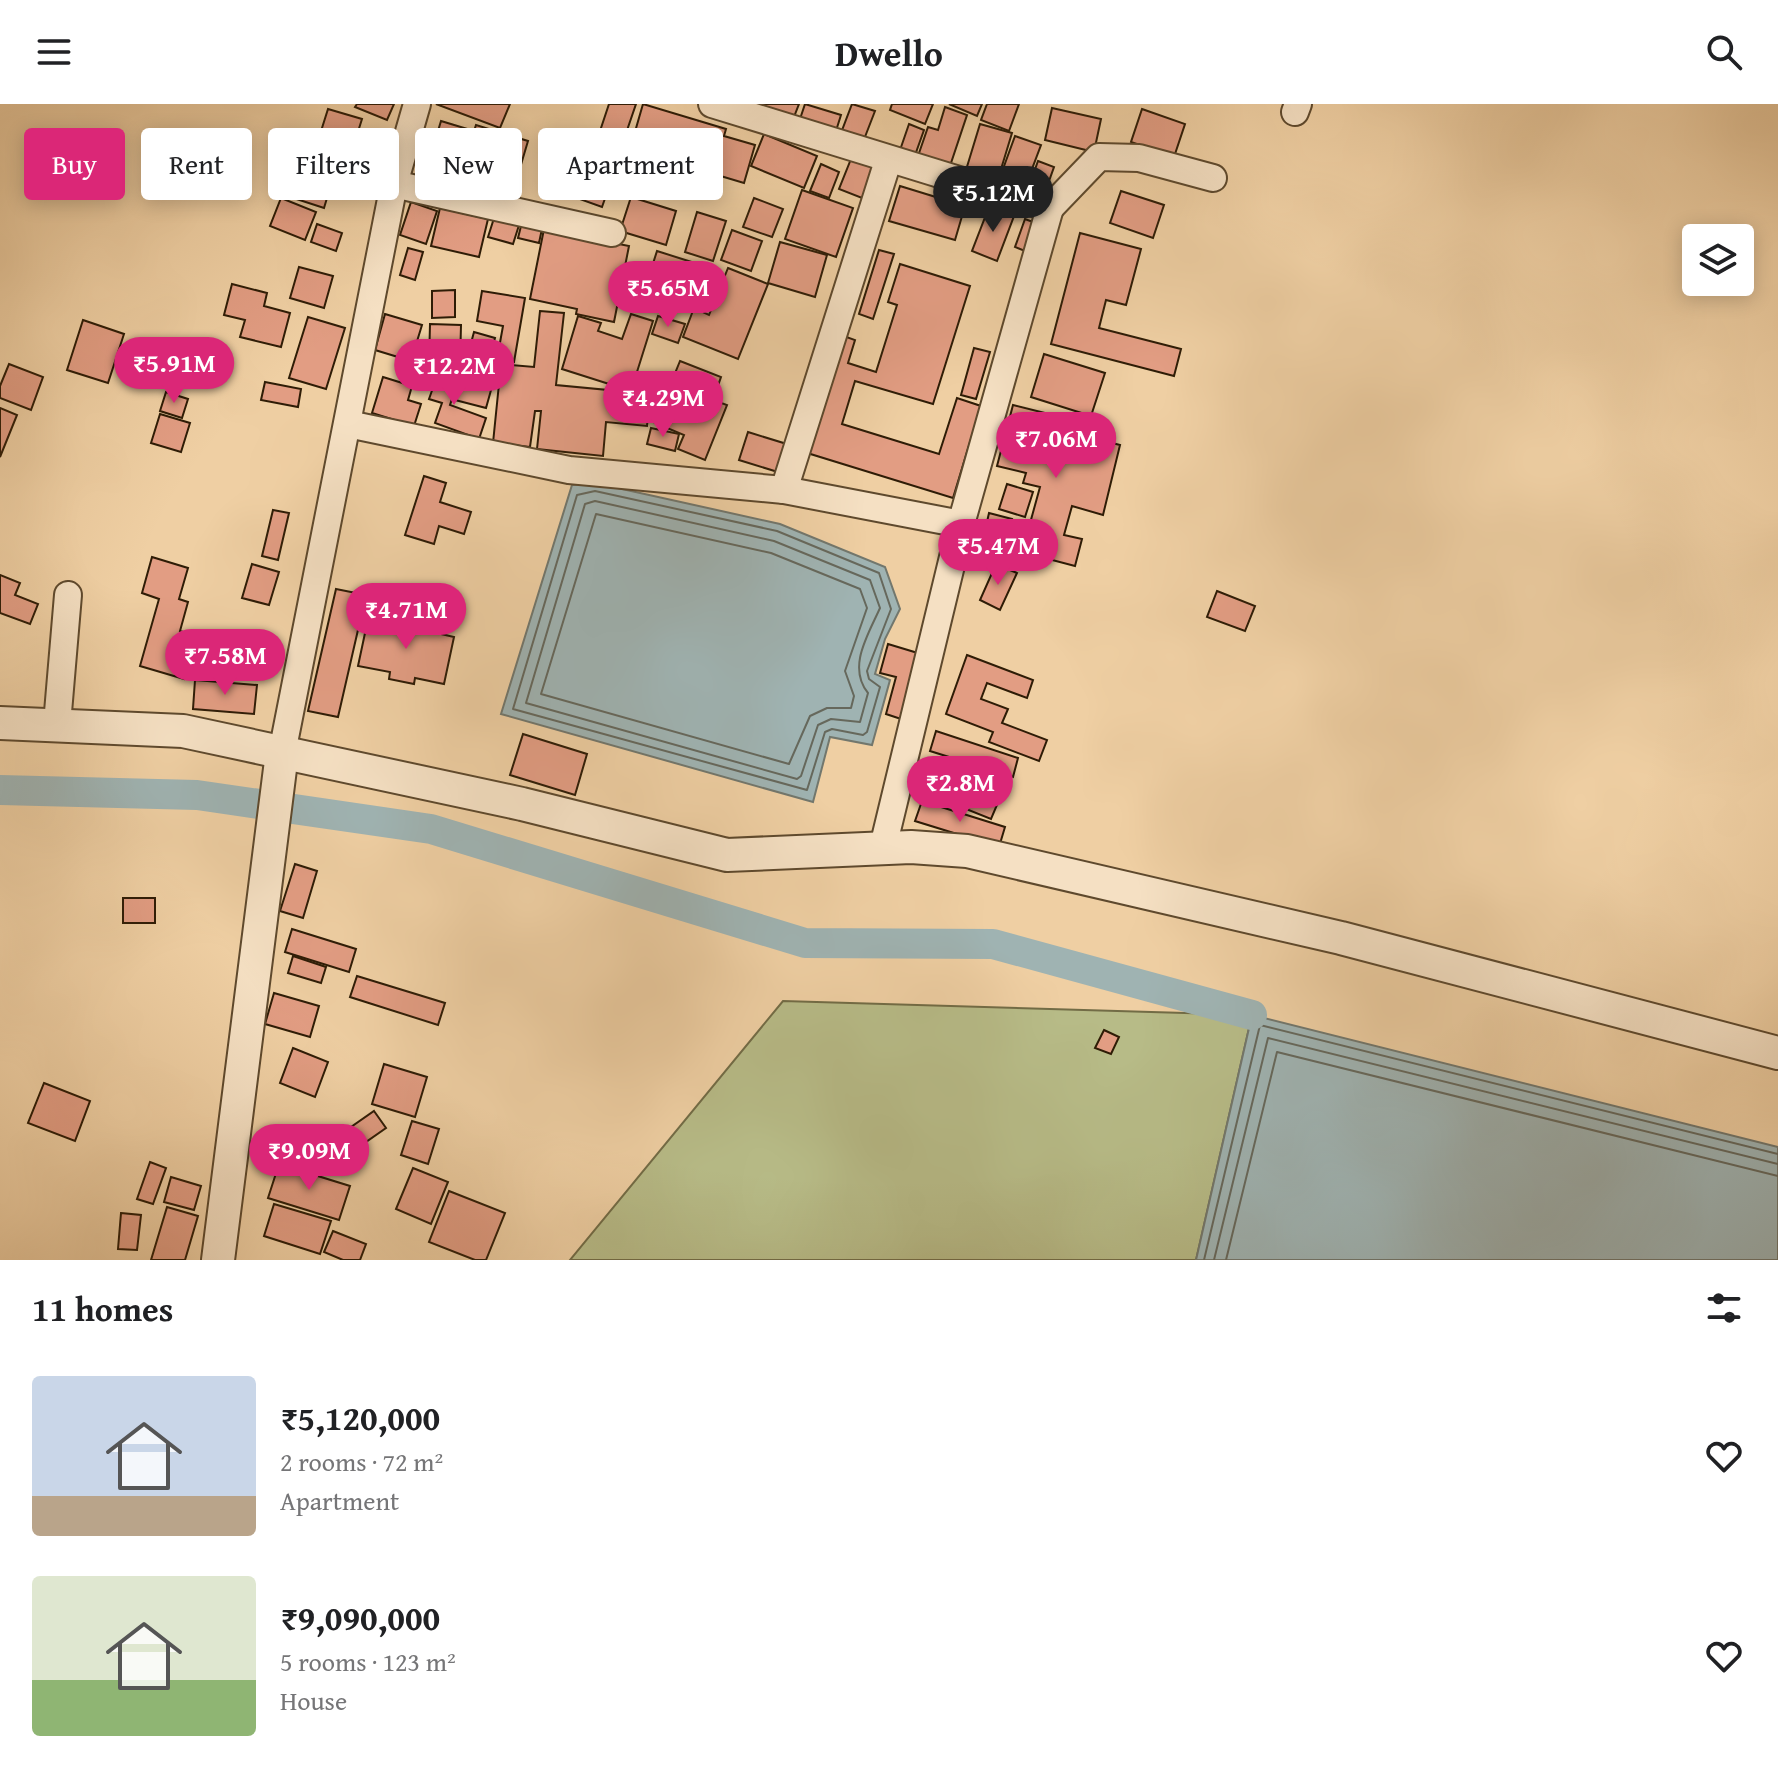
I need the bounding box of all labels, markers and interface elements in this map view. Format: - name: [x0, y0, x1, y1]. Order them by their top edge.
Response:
- text: Dwello: [835, 26, 943, 79]
- icon: menu: [32, 30, 76, 74]
- icon: search: [1702, 30, 1746, 74]
- chip: Buy: [24, 128, 125, 200]
- chip: Rent: [141, 128, 252, 200]
- chip: Filters: [268, 128, 399, 200]
- chip: New: [415, 128, 522, 200]
- chip: Apartment: [538, 128, 723, 200]
- pin: ₹5.12M: [928, 166, 1058, 234]
- text: ₹5.12M: [951, 172, 1035, 211]
- map controls: [1682, 224, 1754, 296]
- button: layers: [1682, 224, 1754, 296]
- pin: ₹5.65M: [603, 261, 733, 329]
- text: ₹5.65M: [626, 267, 710, 306]
- pin: ₹5.91M: [109, 337, 239, 405]
- pin: ₹12.2M: [389, 339, 519, 407]
- text: ₹5.91M: [132, 343, 216, 382]
- text: ₹12.2M: [412, 345, 496, 384]
- pin: ₹4.29M: [598, 371, 728, 439]
- text: ₹4.29M: [621, 377, 705, 416]
- pin: ₹7.06M: [991, 412, 1121, 480]
- text: ₹7.06M: [1014, 418, 1098, 457]
- pin: ₹5.47M: [933, 519, 1063, 587]
- text: ₹5.47M: [956, 525, 1040, 564]
- pin: ₹4.71M: [341, 583, 471, 651]
- text: ₹4.71M: [364, 589, 448, 628]
- pin: ₹7.58M: [160, 629, 290, 697]
- text: ₹7.58M: [183, 635, 267, 674]
- pin: ₹2.8M: [904, 756, 1016, 824]
- text: ₹2.8M: [925, 762, 995, 801]
- pin: ₹9.09M: [244, 1124, 374, 1192]
- text: ₹9.09M: [267, 1130, 351, 1169]
- text: 11 homes: [32, 1284, 173, 1333]
- icon: filters: [1702, 1286, 1746, 1330]
- text: ₹5,120,000: [280, 1393, 440, 1442]
- icon: home: [96, 1408, 192, 1504]
- icon: heart: [1702, 1434, 1746, 1478]
- text: 2 rooms · 72 m²: [280, 1442, 443, 1481]
- text: Apartment: [280, 1481, 399, 1520]
- text: ₹9,090,000: [280, 1593, 440, 1642]
- icon: home: [96, 1608, 192, 1704]
- icon: heart: [1702, 1634, 1746, 1678]
- text: 5 rooms · 123 m²: [280, 1642, 456, 1681]
- text: House: [280, 1681, 347, 1720]

